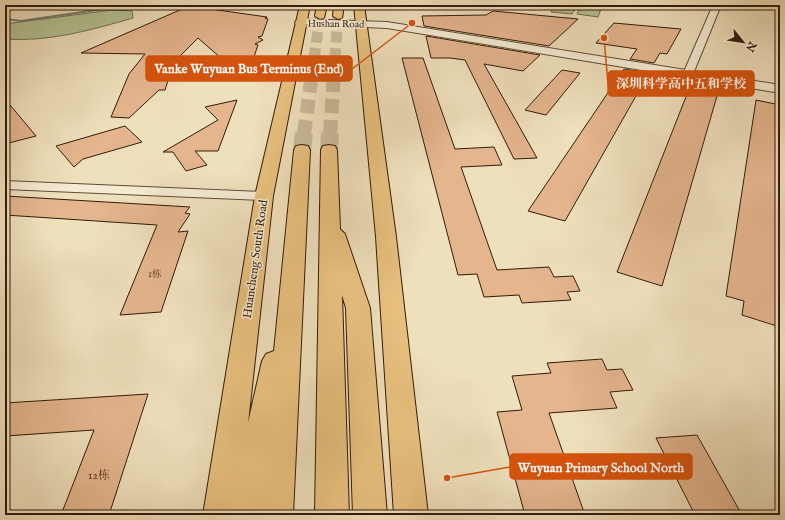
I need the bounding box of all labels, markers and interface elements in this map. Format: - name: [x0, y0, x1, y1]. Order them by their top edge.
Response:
- street label: Hushan Road: [307, 18, 365, 32]
- north arrow: [723, 22, 763, 62]
- text: N: [742, 38, 760, 55]
- callout: Vanke Wuyuan Bus Terminus (End): [146, 56, 352, 81]
- text: Vanke Wuyuan Bus Terminus (End): [153, 61, 344, 78]
- callout: 深圳科学高中五和学校: [608, 71, 754, 96]
- text: 深圳科学高中五和学校: [616, 76, 746, 93]
- street label: Huancheng South Road: [240, 198, 271, 319]
- house number: 1栋: [148, 268, 162, 281]
- callout: Wuyuan Primary School North: [510, 454, 692, 479]
- text: Wuyuan Primary School North: [517, 460, 685, 477]
- house number: 12栋: [88, 468, 110, 483]

